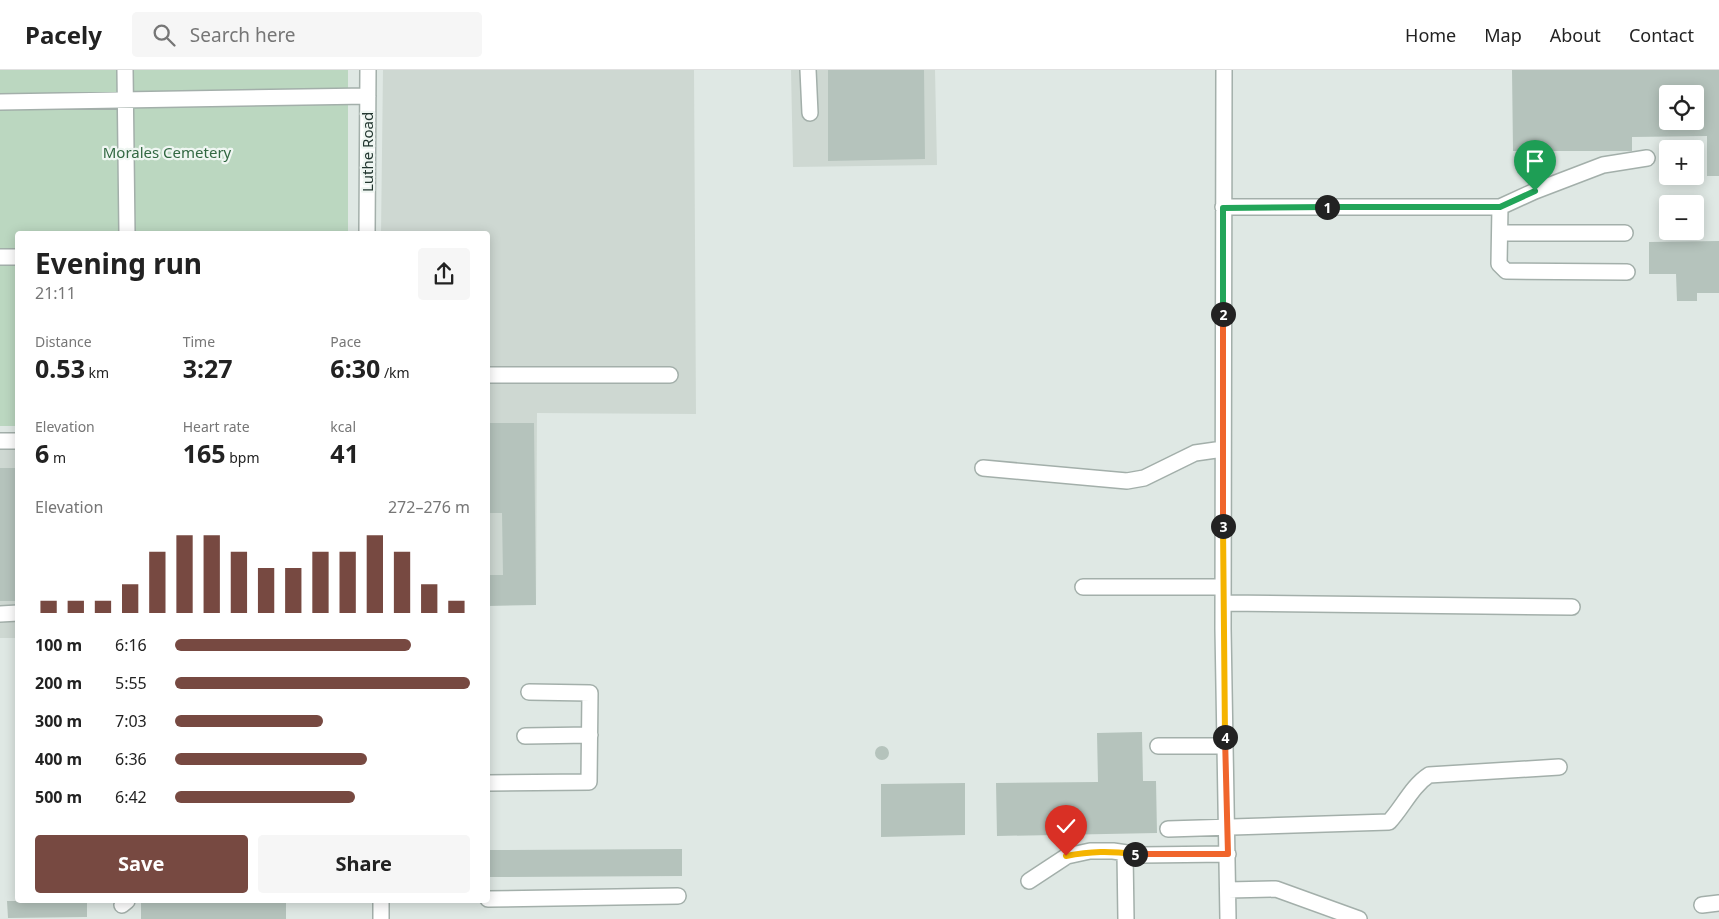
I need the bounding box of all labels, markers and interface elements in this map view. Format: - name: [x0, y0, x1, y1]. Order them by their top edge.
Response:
- search box: [132, 12, 482, 57]
- text: Pacely: [25, 18, 102, 51]
- icon: search: [150, 21, 178, 49]
- text: Search here: [190, 22, 296, 48]
- text: Home: [1405, 23, 1456, 47]
- text: Map: [1484, 23, 1522, 47]
- text: About: [1550, 23, 1601, 47]
- text: Contact: [1629, 23, 1694, 47]
- map controls: [1659, 85, 1704, 240]
- button: locate: [1659, 85, 1704, 130]
- street label: Luthe Road: [357, 112, 377, 192]
- pin: [1514, 140, 1556, 191]
- button: +: [1659, 140, 1704, 185]
- park label: Morales Cemetery: [103, 142, 232, 162]
- icon: arrive: [1521, 147, 1549, 175]
- pin: 1: [1314, 194, 1340, 220]
- button: −: [1659, 195, 1704, 240]
- text: 1: [1323, 198, 1332, 217]
- text: Evening run: [35, 244, 202, 282]
- button: share: [418, 248, 470, 300]
- text: 21:11: [35, 282, 76, 304]
- pin: 2: [1210, 302, 1236, 326]
- text: 2: [1219, 305, 1228, 324]
- text: Distance: [35, 332, 92, 351]
- text: Time: [183, 332, 215, 351]
- text: Pace: [330, 332, 361, 351]
- text: 0.53: [35, 351, 85, 385]
- text: 3:27: [183, 351, 233, 385]
- text: 6:30: [330, 351, 380, 385]
- text: km: [85, 363, 109, 382]
- text: /km: [380, 363, 410, 382]
- text: Elevation: [35, 417, 95, 436]
- text: Heart rate: [183, 417, 250, 436]
- text: kcal: [330, 417, 356, 436]
- text: 6: [35, 436, 49, 470]
- text: 165: [183, 436, 226, 470]
- text: 41: [330, 436, 359, 470]
- text: m: [49, 448, 66, 467]
- text: bpm: [226, 448, 260, 467]
- text: Elevation: [35, 496, 103, 518]
- text: 272–276 m: [388, 496, 470, 518]
- pin: 3: [1210, 514, 1236, 538]
- text: 3: [1219, 517, 1228, 536]
- text: 100 m: [35, 634, 82, 656]
- text: 6:16: [115, 634, 147, 656]
- text: 200 m: [35, 672, 82, 694]
- text: 5:55: [115, 672, 147, 694]
- text: 300 m: [35, 710, 82, 732]
- text: 7:03: [115, 710, 147, 732]
- pin: 4: [1212, 724, 1238, 750]
- text: 4: [1221, 728, 1230, 747]
- text: 400 m: [35, 748, 82, 770]
- text: 6:36: [115, 748, 147, 770]
- text: 500 m: [35, 786, 82, 808]
- text: 6:42: [115, 786, 147, 808]
- pin: [1045, 805, 1087, 856]
- icon: check: [1052, 812, 1080, 840]
- button: Save: [35, 835, 248, 893]
- button: Share: [258, 835, 470, 893]
- pin: 5: [1122, 842, 1148, 866]
- text: 5: [1131, 845, 1140, 864]

